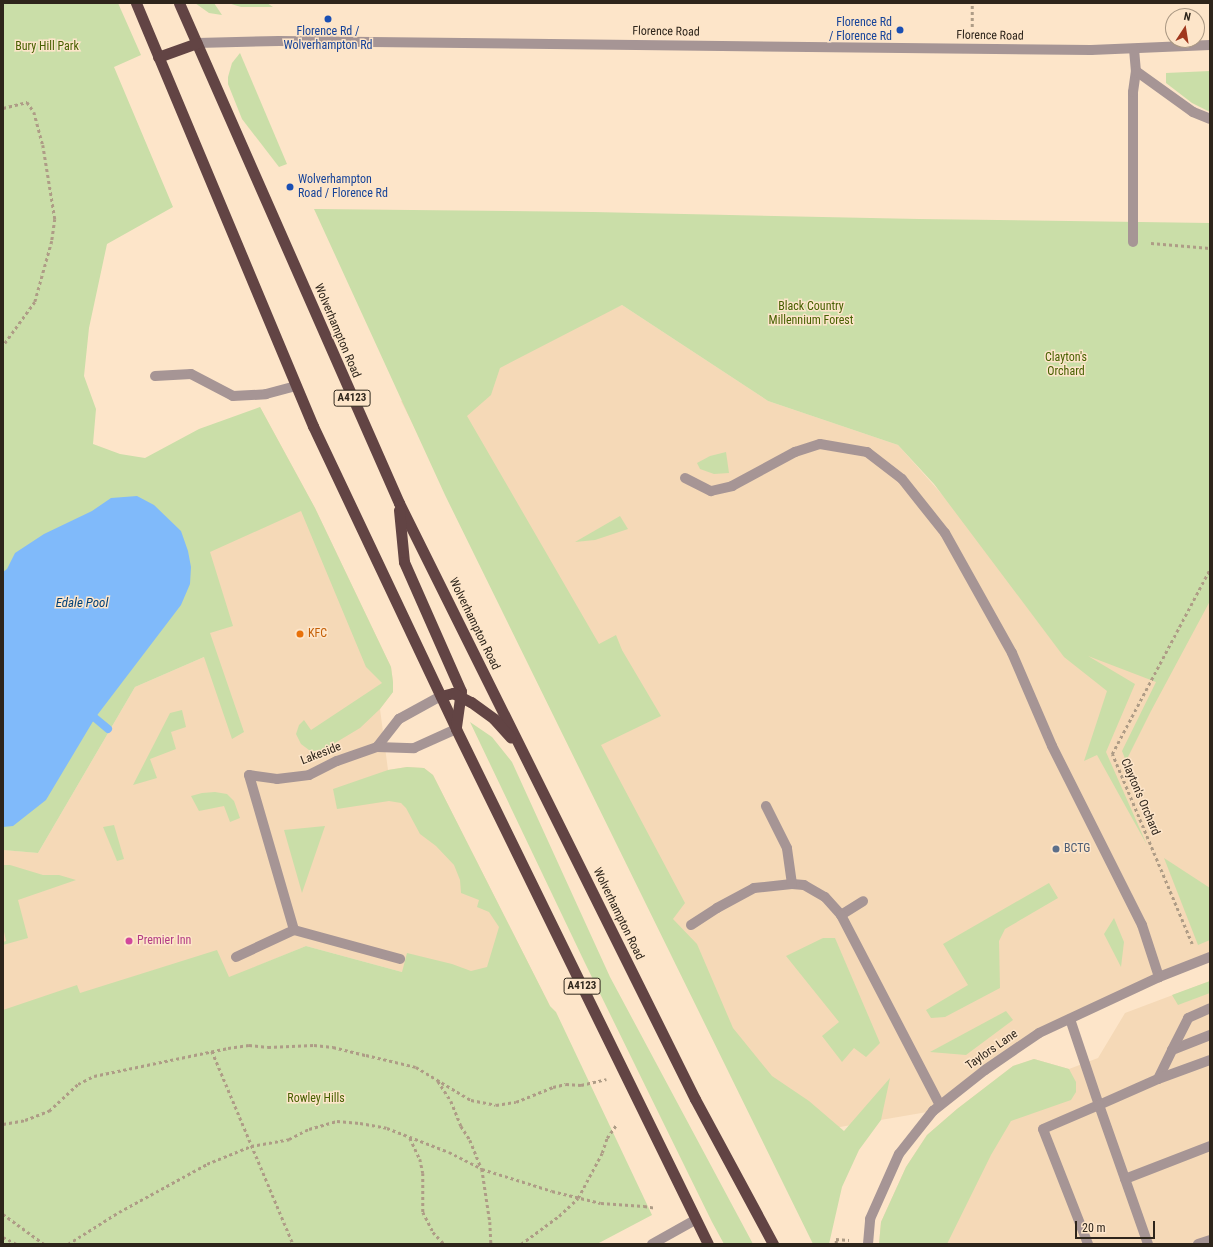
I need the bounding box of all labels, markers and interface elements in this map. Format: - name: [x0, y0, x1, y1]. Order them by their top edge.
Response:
- north arrow: [1165, 8, 1205, 48]
- text: N: [1183, 10, 1192, 24]
- marker: Florence Rd / Wolverhampton Rd: [323, 14, 333, 24]
- place label: Florence Rd / Florence Rd: [829, 16, 892, 44]
- street label: Florence Road: [632, 24, 700, 40]
- place label: Florence Rd / Wolverhampton Rd: [284, 25, 372, 53]
- marker: Florence Rd / Florence Rd: [895, 25, 905, 35]
- street label: Florence Road: [956, 28, 1024, 44]
- park label: Bury Hill Park: [15, 40, 79, 54]
- place label: Wolverhampton Road / Florence Rd: [298, 173, 388, 201]
- marker: Wolverhampton Road / Florence Rd: [285, 182, 295, 192]
- street label: Wolverhampton Road: [311, 282, 363, 380]
- park label: Black Country Millennium Forest: [769, 300, 853, 328]
- park label: Clayton's Orchard: [1045, 351, 1087, 379]
- road number: A4123: [333, 389, 371, 407]
- street label: Wolverhampton Road: [445, 576, 503, 672]
- water label: Edale Pool: [56, 595, 108, 611]
- place label: KFC: [308, 627, 327, 641]
- marker: KFC: [295, 629, 305, 639]
- street label: Lakeside: [299, 740, 343, 768]
- street label: Clayton's Orchard: [1117, 756, 1163, 838]
- place label: BCTG: [1064, 842, 1090, 856]
- marker: BCTG: [1051, 844, 1061, 854]
- street label: Wolverhampton Road: [589, 866, 647, 962]
- place label: Premier Inn: [137, 934, 191, 948]
- marker: Premier Inn: [124, 936, 134, 946]
- road number: A4123: [563, 977, 601, 995]
- street label: Taylors Lane: [963, 1027, 1021, 1073]
- park label: Rowley Hills: [287, 1092, 345, 1106]
- scale bar: [1077, 1213, 1157, 1239]
- text: 20 m: [1082, 1221, 1106, 1235]

